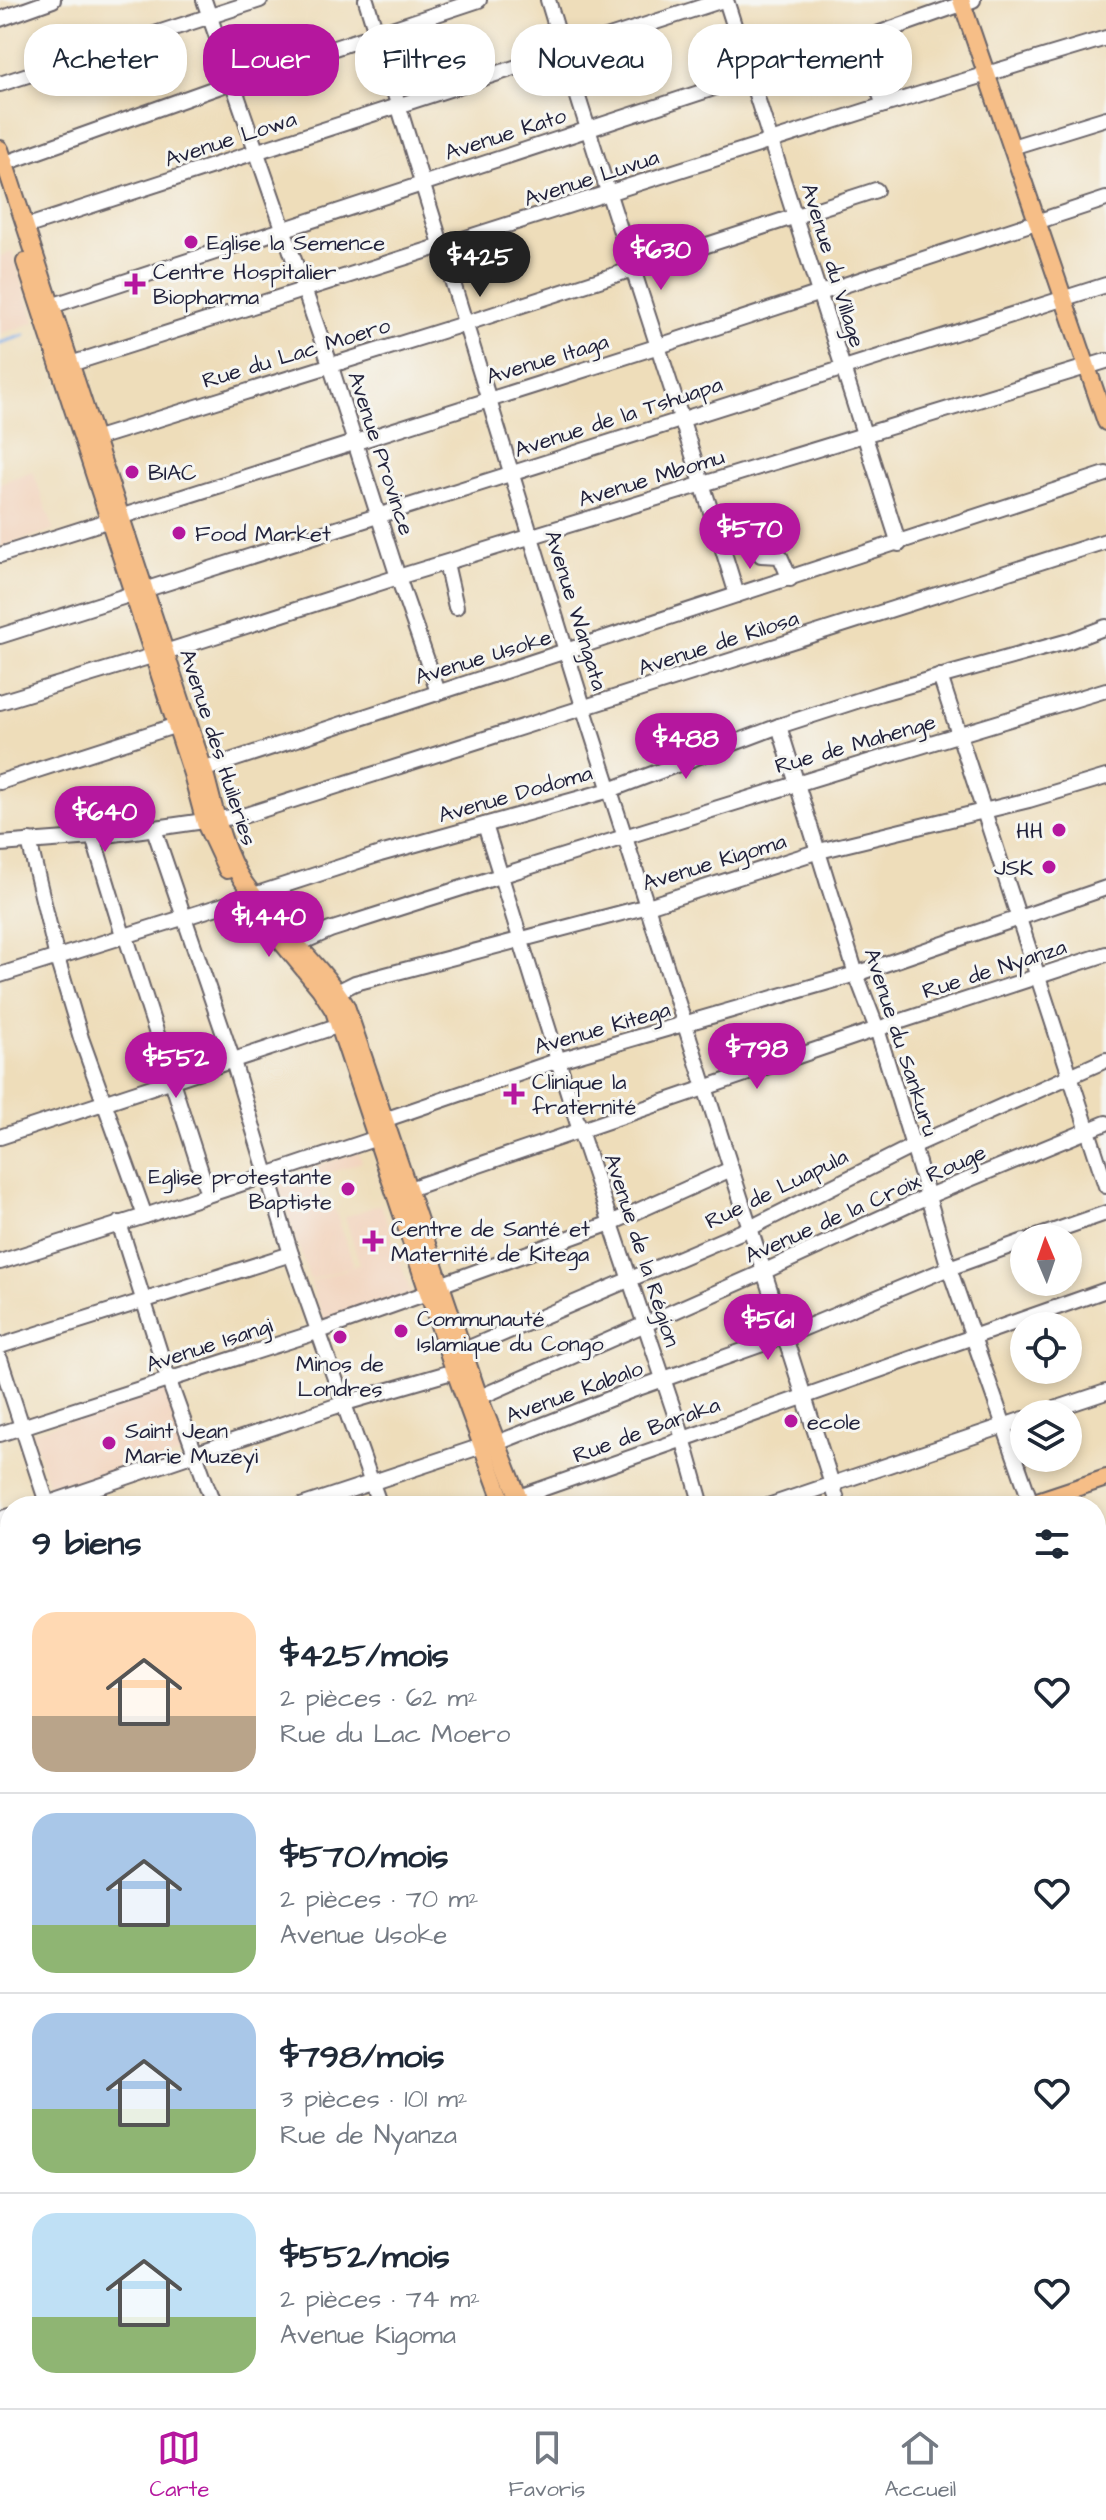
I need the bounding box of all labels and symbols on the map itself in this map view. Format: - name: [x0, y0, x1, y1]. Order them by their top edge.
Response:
- street label: Avenue Kato: [441, 100, 571, 169]
- street label: Avenue Lowa: [161, 104, 300, 175]
- street label: Avenue Luvua: [520, 142, 663, 215]
- street label: Avenue du Village: [792, 180, 872, 352]
- pin: $630: [614, 224, 708, 292]
- place label: Eglise la Semence: [207, 228, 385, 260]
- pin: $425: [433, 231, 527, 299]
- marker: Eglise la Semence: [182, 233, 200, 251]
- place label: Centre Hospitalier Biopharma: [153, 257, 336, 313]
- marker: Centre Hospitalier Biopharma: [124, 273, 146, 295]
- street label: Rue du Lac Moero: [199, 310, 395, 397]
- street label: Avenue Itaga: [483, 326, 613, 394]
- street label: Avenue Province: [340, 368, 422, 539]
- street label: Avenue de la Tshuapa: [510, 369, 727, 466]
- street label: Avenue Mbomu: [574, 441, 728, 515]
- place label: BIAC: [148, 458, 197, 489]
- marker: BIAC: [123, 463, 141, 481]
- pin: $570: [703, 503, 797, 571]
- place label: Food Market: [195, 519, 331, 550]
- marker: Food Market: [170, 524, 188, 542]
- street label: Avenue Wangata: [536, 527, 615, 695]
- street label: Avenue de Kilosa: [634, 603, 803, 684]
- street label: Avenue Usoke: [411, 622, 556, 693]
- street label: Avenue des Huileries: [171, 645, 264, 850]
- street label: Rue de Mahenge: [771, 707, 940, 783]
- pin: $488: [639, 713, 733, 781]
- street label: Avenue Dodoma: [435, 758, 596, 831]
- pin: $640: [58, 786, 152, 854]
- place label: HH: [1016, 816, 1043, 847]
- marker: HH: [1050, 821, 1068, 839]
- street label: Avenue Kigoma: [639, 826, 790, 900]
- place label: JSK: [994, 853, 1034, 884]
- marker: JSK: [1040, 858, 1058, 876]
- pin: $1,440: [204, 891, 334, 959]
- street label: Rue de Nyanza: [918, 932, 1071, 1008]
- street label: Avenue du Sankuru: [856, 945, 946, 1140]
- street label: Avenue Kitega: [531, 994, 674, 1064]
- pin: $798: [710, 1023, 804, 1091]
- pin: $552: [129, 1032, 223, 1100]
- place label: Clinique la fraternité: [532, 1067, 637, 1123]
- marker: Clinique la fraternité: [503, 1083, 525, 1105]
- street label: Avenue de la Croix Rouge: [740, 1137, 992, 1272]
- street label: Rue de Luapula: [700, 1141, 853, 1237]
- street label: Avenue de la Région: [595, 1150, 687, 1351]
- place label: Eglise protestante Baptiste: [149, 1162, 332, 1218]
- marker: Eglise protestante Baptiste: [339, 1180, 357, 1198]
- place label: Centre de Santé et Maternité de Kitega: [391, 1214, 590, 1271]
- north arrow: [1010, 1224, 1082, 1296]
- marker: Centre de Santé et Maternité de Kitega: [362, 1230, 384, 1252]
- pin: $561: [721, 1294, 815, 1362]
- place label: Communauté Islamique du Congo: [417, 1304, 604, 1361]
- street label: Avenue Isangi: [142, 1310, 277, 1381]
- marker: Communauté Islamique du Congo: [392, 1322, 410, 1340]
- marker: Minos de Londres: [331, 1328, 349, 1346]
- place label: Minos de Londres: [296, 1349, 384, 1405]
- street label: Avenue Kabalo: [501, 1353, 648, 1432]
- street label: Rue de Baraka: [569, 1389, 724, 1471]
- place label: ecole: [807, 1407, 861, 1438]
- marker: ecole: [782, 1412, 800, 1430]
- place label: Saint Jean Marie Muzeyi: [125, 1416, 258, 1473]
- marker: Saint Jean Marie Muzeyi: [100, 1434, 118, 1452]

